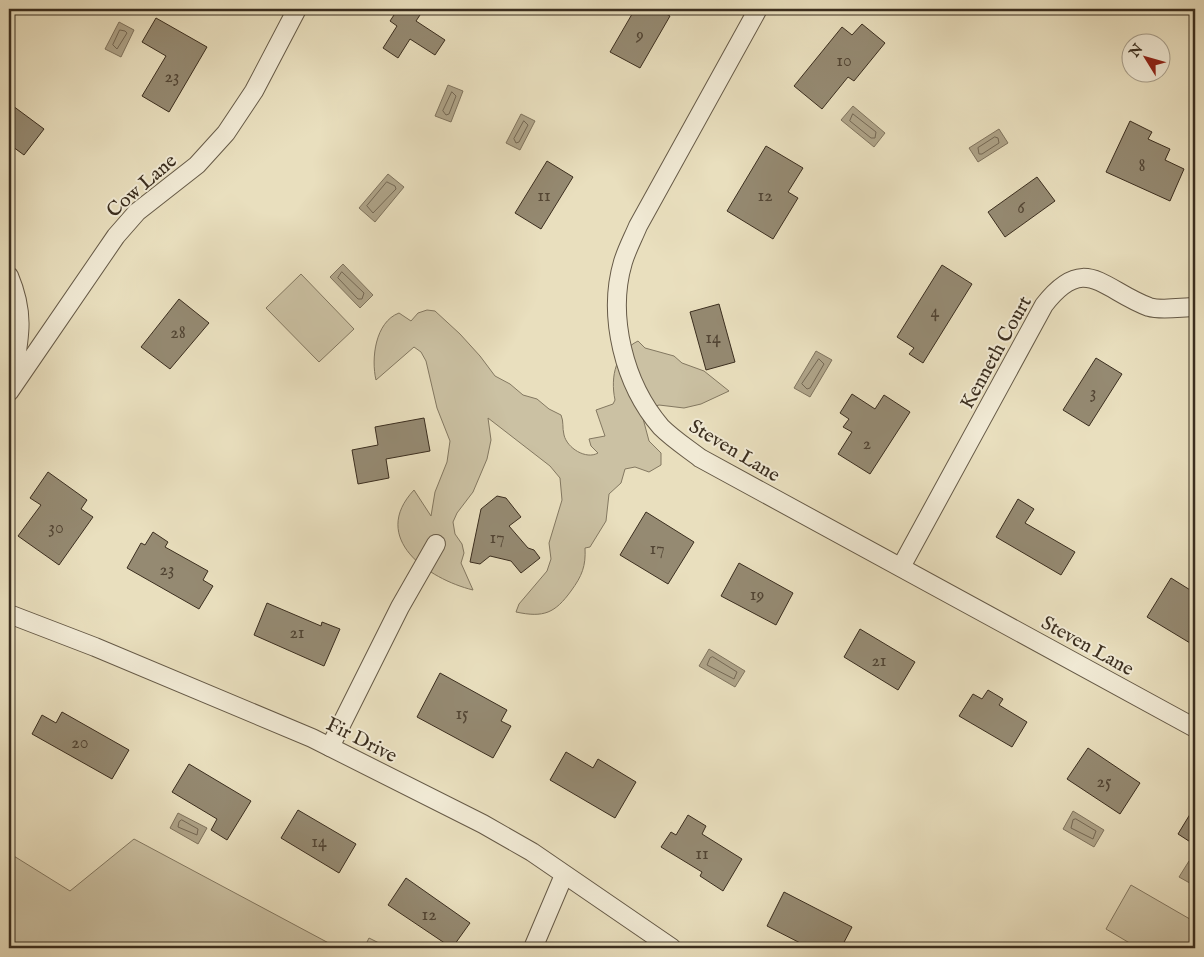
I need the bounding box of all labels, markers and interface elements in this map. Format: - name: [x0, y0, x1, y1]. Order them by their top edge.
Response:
- house number: 9: [635, 24, 644, 47]
- north arrow: [1122, 32, 1172, 82]
- text: N: [1125, 41, 1147, 62]
- house number: 10: [836, 50, 852, 73]
- house number: 23: [164, 66, 180, 89]
- street label: Cow Lane: [102, 149, 182, 223]
- house number: 8: [1138, 155, 1146, 178]
- house number: 11: [537, 185, 551, 208]
- house number: 12: [757, 185, 773, 208]
- house number: 6: [1017, 197, 1025, 220]
- street label: Kenneth Court: [955, 292, 1038, 414]
- house number: 4: [931, 301, 940, 324]
- house number: 28: [170, 322, 186, 345]
- house number: 14: [705, 327, 721, 350]
- house number: 3: [1090, 382, 1096, 405]
- street label: Steven Lane: [684, 414, 784, 488]
- house number: 2: [863, 433, 871, 456]
- house number: 30: [48, 517, 64, 540]
- house number: 17: [489, 527, 505, 550]
- house number: 17: [649, 538, 665, 561]
- house number: 23: [159, 559, 175, 582]
- house number: 19: [750, 584, 764, 607]
- street label: Steven Lane: [1037, 611, 1138, 682]
- house number: 21: [289, 622, 305, 645]
- house number: 21: [871, 650, 887, 673]
- house number: 15: [455, 703, 469, 726]
- street label: Fir Drive: [322, 712, 401, 769]
- house number: 20: [71, 732, 89, 755]
- house number: 25: [1097, 771, 1112, 794]
- house number: 14: [311, 831, 327, 854]
- house number: 11: [695, 843, 709, 866]
- house number: 12: [421, 904, 437, 927]

